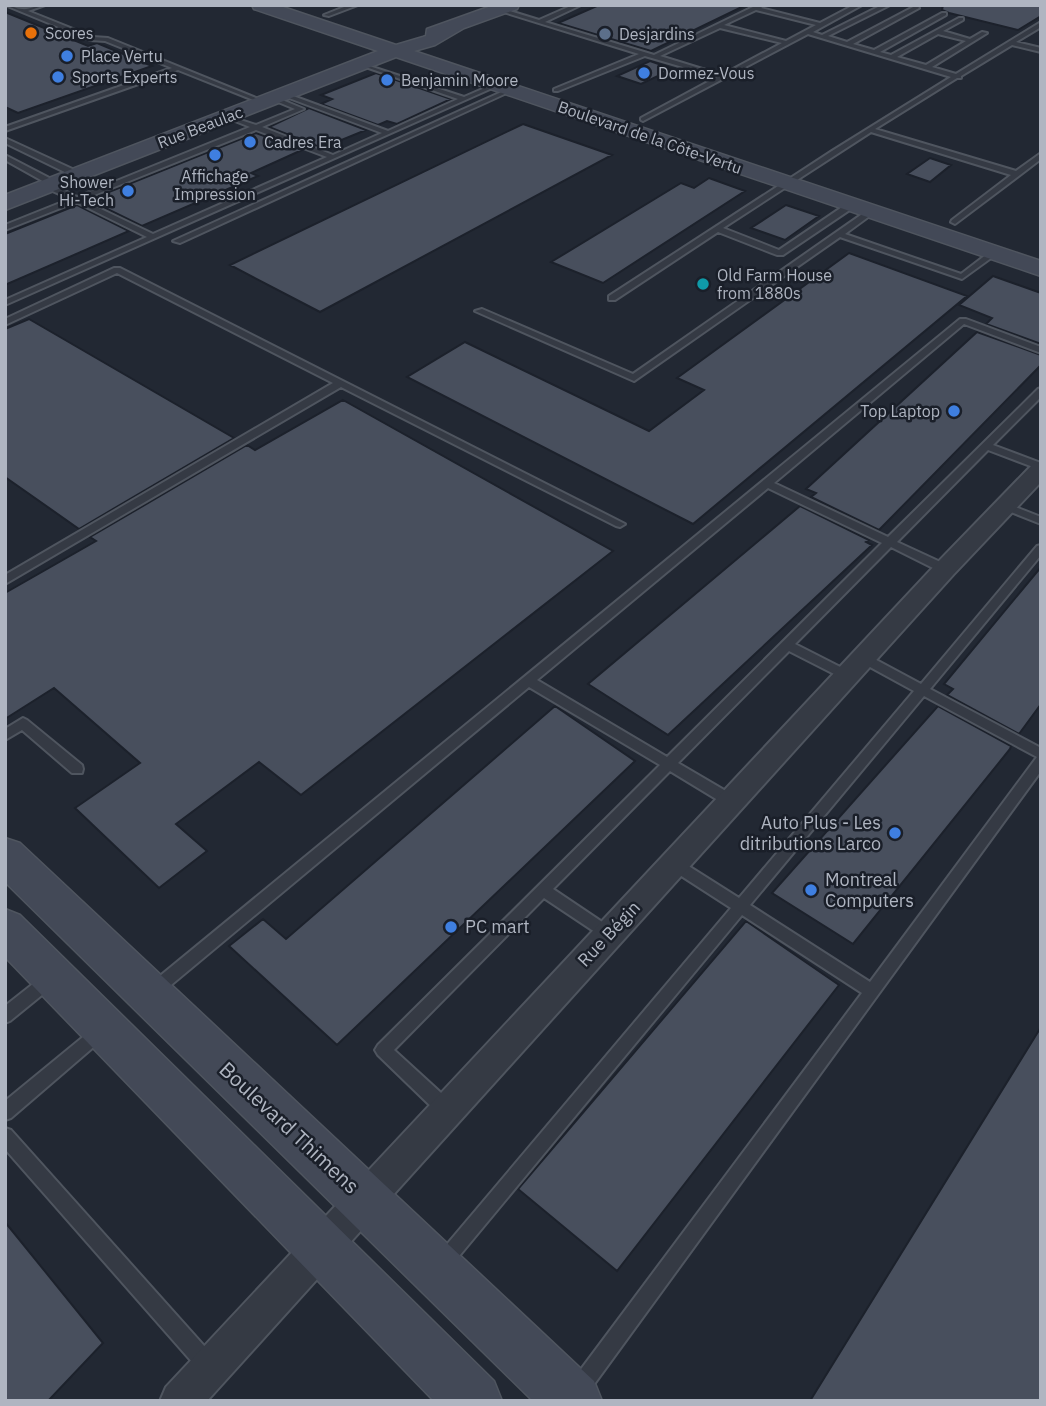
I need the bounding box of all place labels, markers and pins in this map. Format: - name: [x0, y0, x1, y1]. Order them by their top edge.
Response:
- place label: Scores: [45, 23, 94, 43]
- place label: Desjardins: [619, 24, 695, 44]
- marker: Scores: [23, 25, 39, 41]
- marker: Desjardins: [597, 26, 613, 42]
- place label: Place Vertu: [81, 46, 163, 66]
- marker: Place Vertu: [59, 48, 75, 64]
- place label: Dormez-Vous: [658, 63, 754, 83]
- marker: Dormez-Vous: [636, 65, 652, 81]
- place label: Sports Experts: [72, 67, 178, 87]
- marker: Sports Experts: [50, 69, 66, 85]
- place label: Benjamin Moore: [401, 70, 518, 90]
- marker: Benjamin Moore: [379, 72, 395, 88]
- place label: Cadres Era: [264, 132, 342, 152]
- marker: Cadres Era: [242, 134, 258, 150]
- marker: Affichage Impression: [207, 147, 223, 163]
- place label: Affichage Impression: [174, 166, 256, 204]
- place label: Shower Hi-Tech: [59, 172, 114, 210]
- marker: Shower Hi-Tech: [120, 183, 136, 199]
- place label: Old Farm House from 1880s: [717, 265, 832, 303]
- marker: Old Farm House from 1880s: [695, 276, 711, 292]
- place label: Top Laptop: [860, 401, 940, 421]
- marker: Top Laptop: [946, 403, 962, 419]
- place label: Auto Plus - Les ditributions Larco: [740, 811, 881, 855]
- marker: Auto Plus - Les ditributions Larco: [887, 825, 903, 841]
- place label: Montreal Computers: [825, 868, 914, 912]
- marker: Montreal Computers: [803, 882, 819, 898]
- place label: PC mart: [465, 915, 530, 938]
- marker: PC mart: [443, 919, 459, 935]

